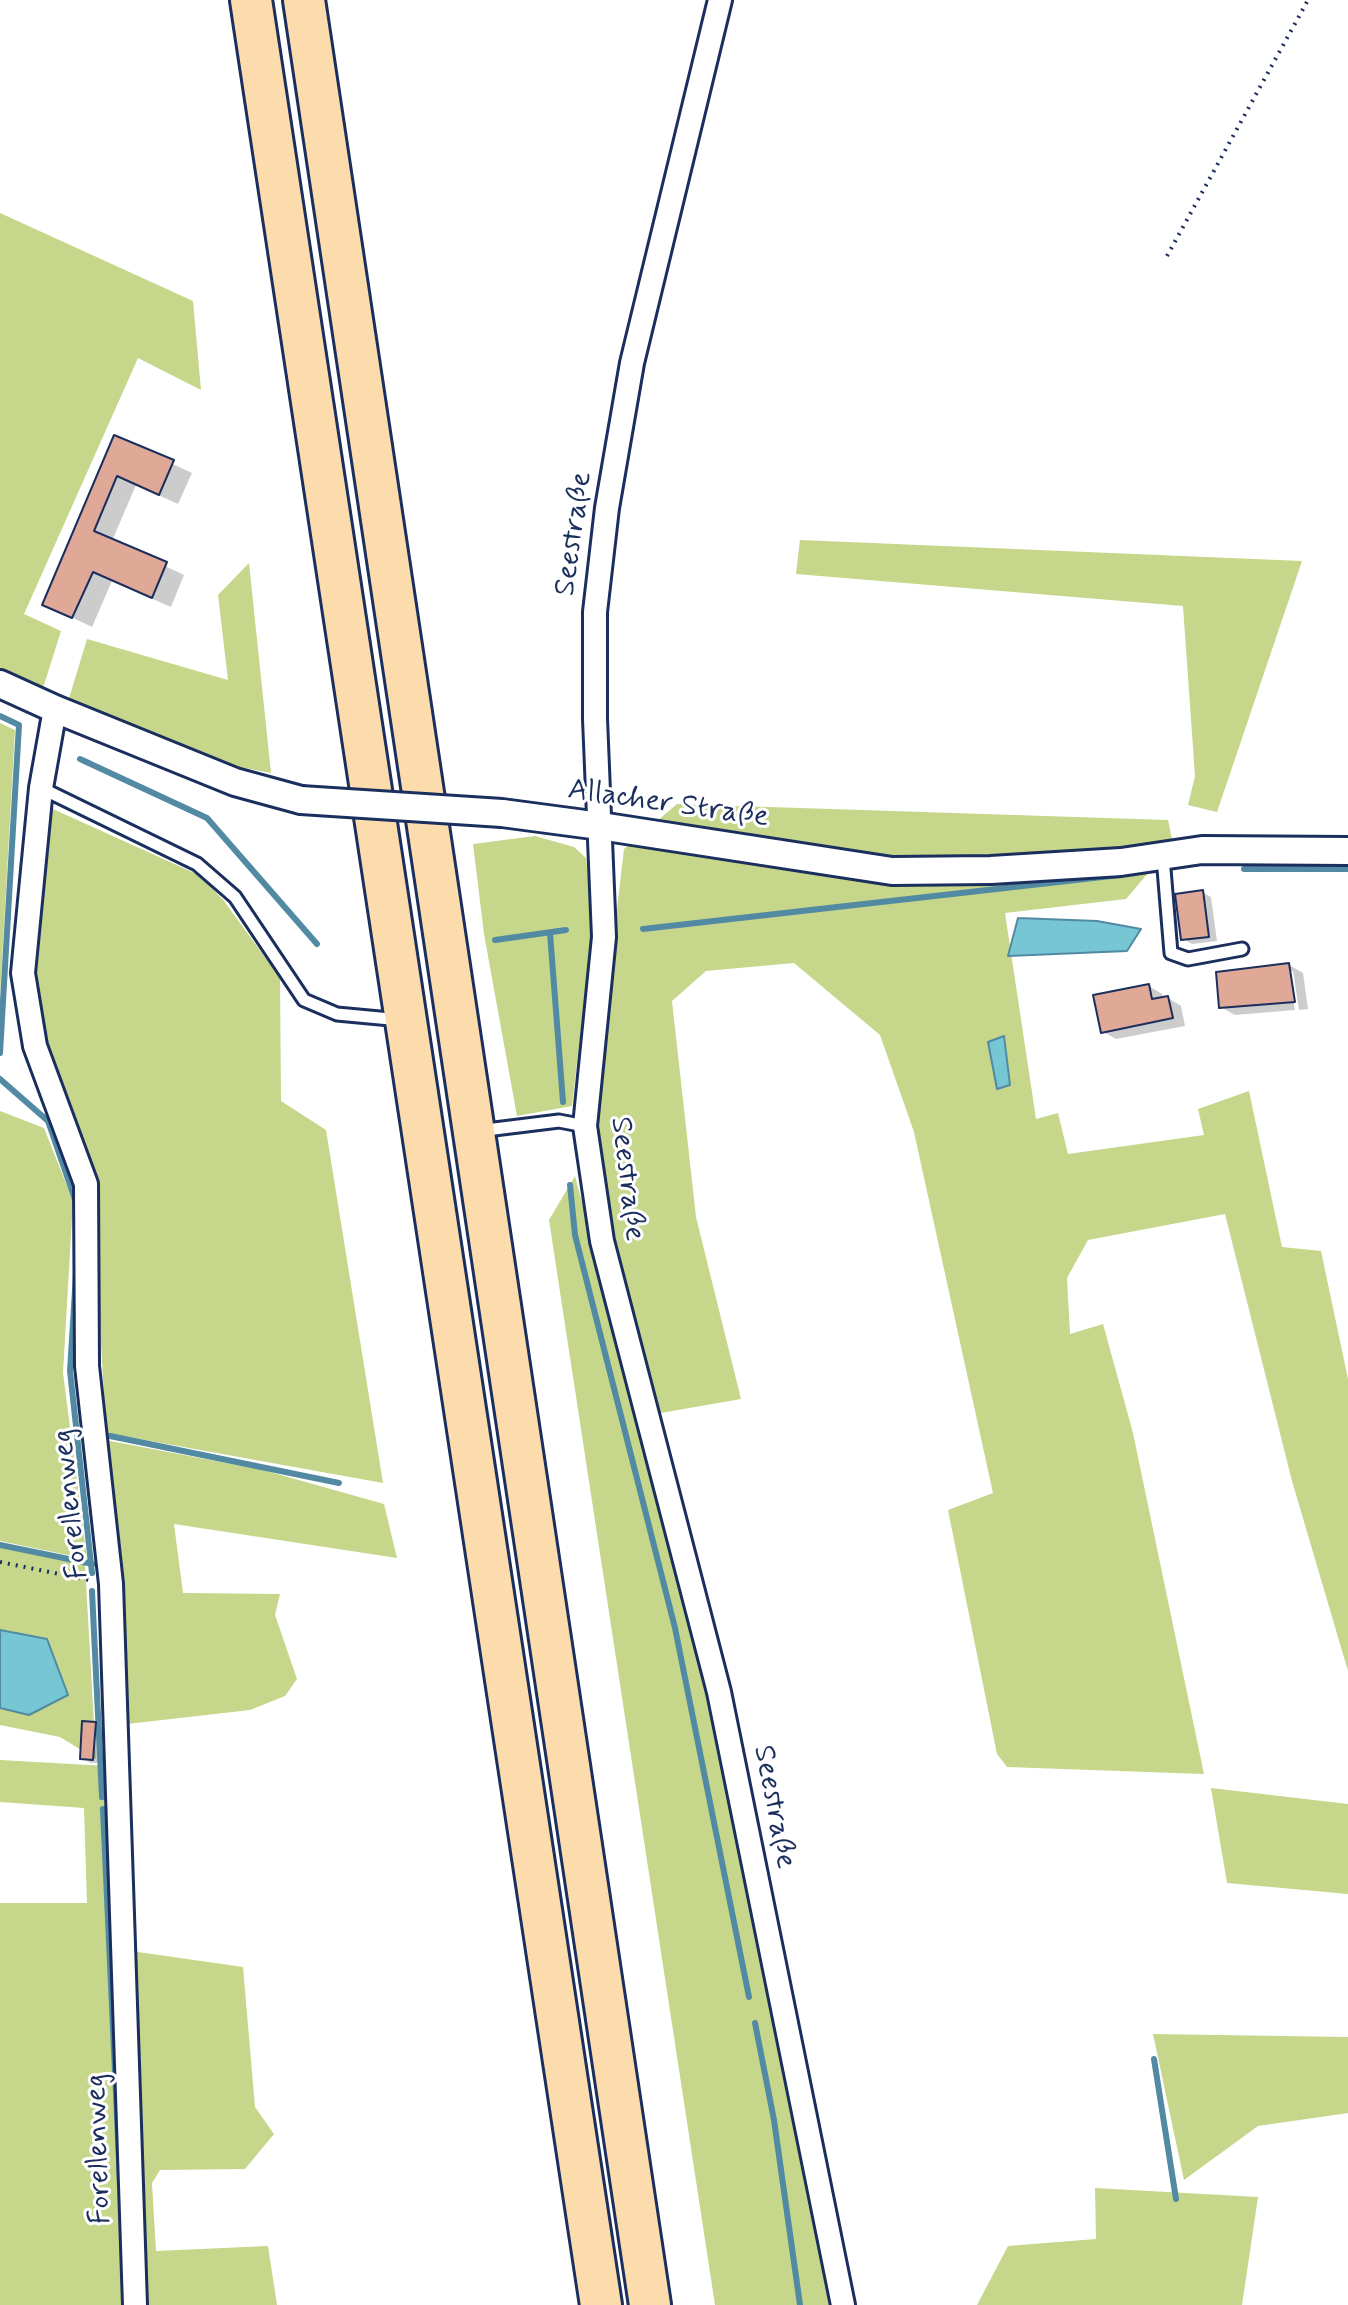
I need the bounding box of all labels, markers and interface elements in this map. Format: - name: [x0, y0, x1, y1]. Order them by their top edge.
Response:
- street label: Seestraße: [548, 470, 602, 598]
- street label: Allacher Straße: [565, 773, 771, 837]
- street label: Seestraße: [601, 1115, 651, 1243]
- street label: Forellenweg: [46, 1427, 98, 1581]
- street label: Seestraße: [743, 1742, 803, 1872]
- street label: Forellenweg: [79, 2073, 121, 2225]

